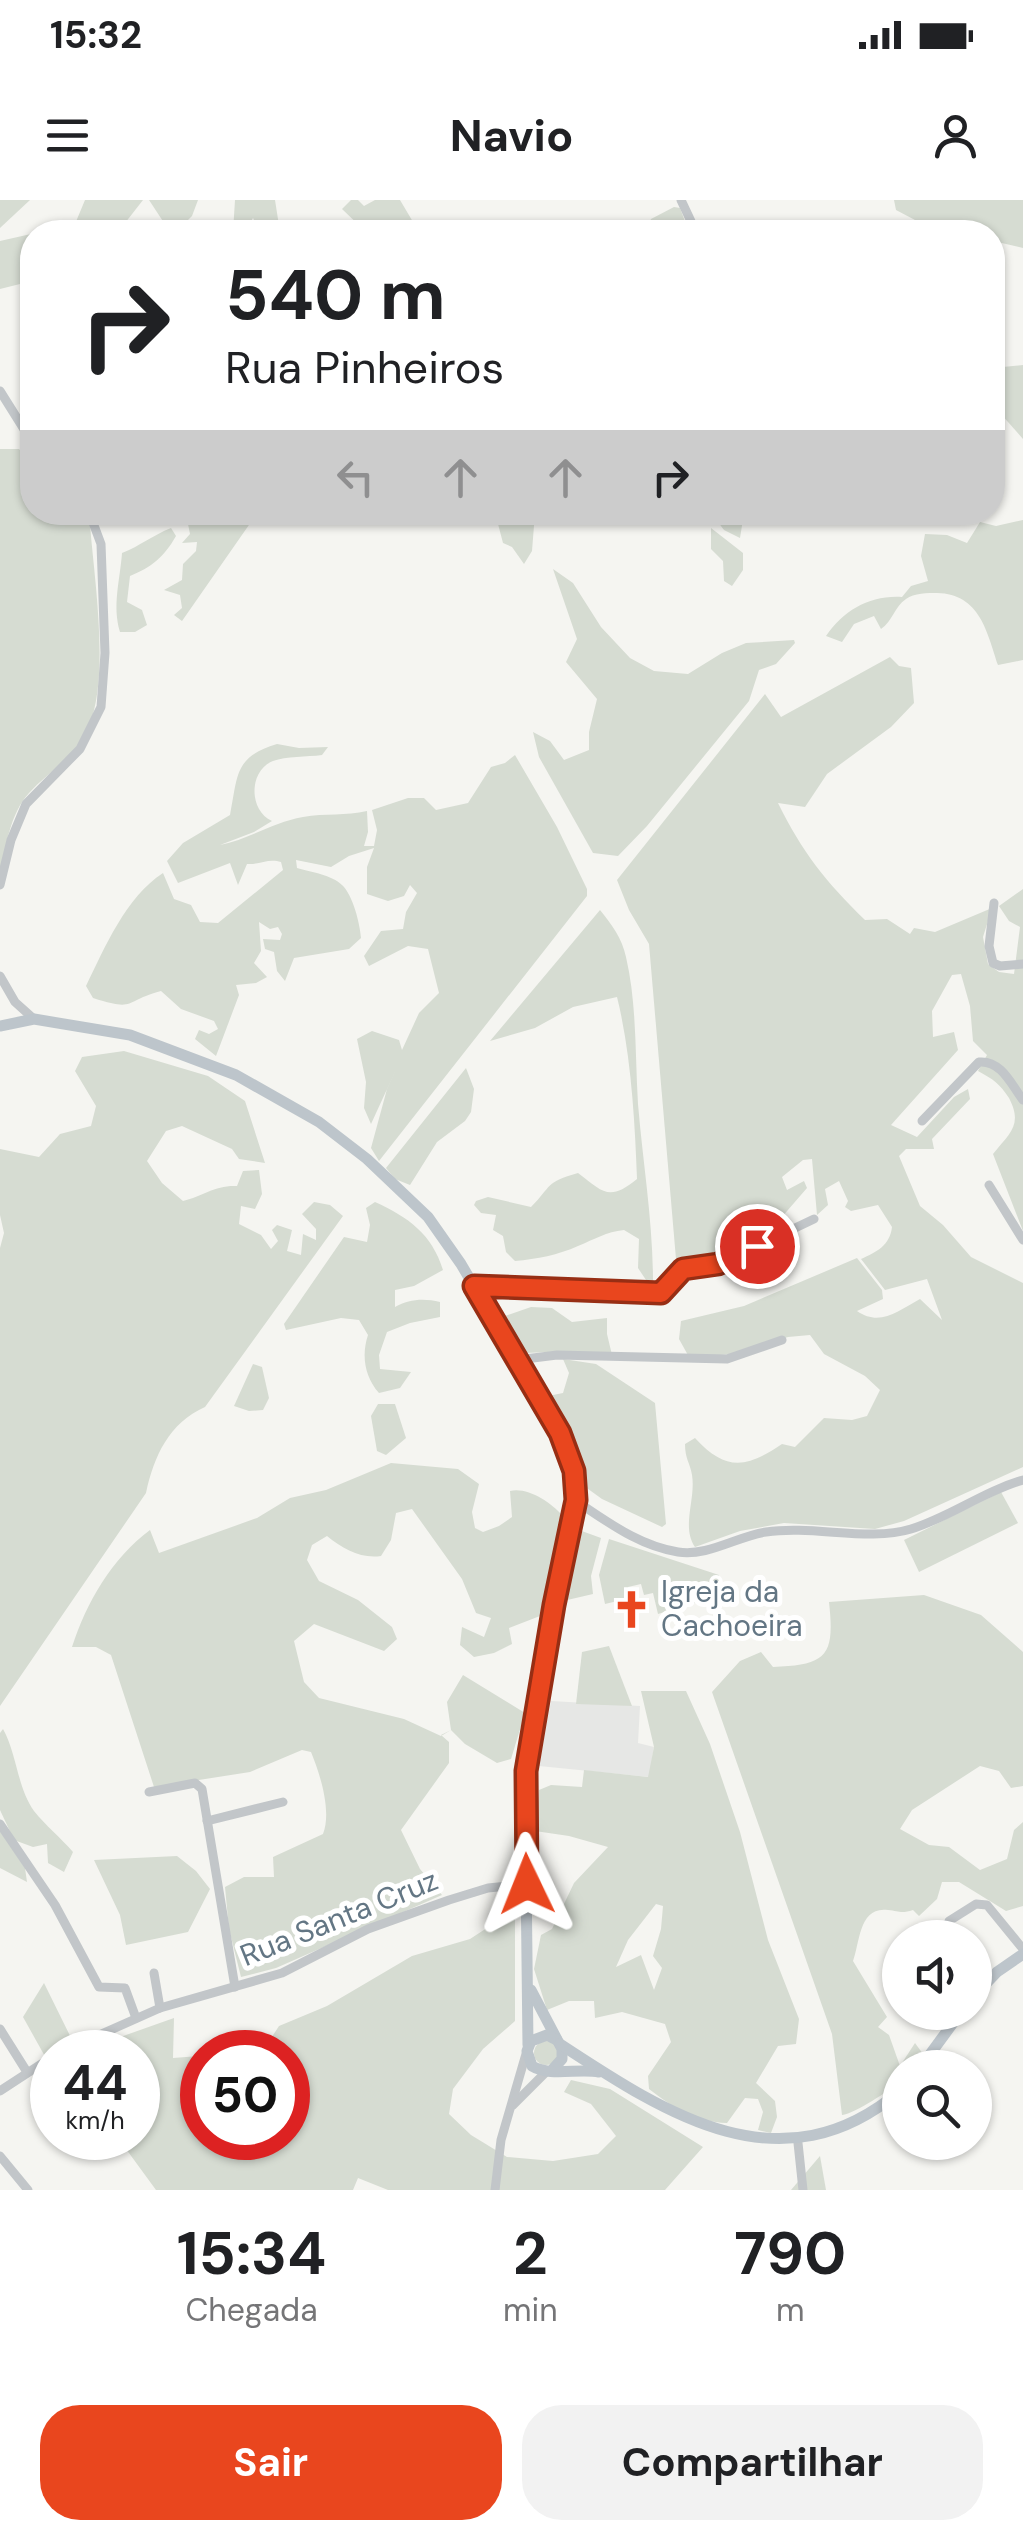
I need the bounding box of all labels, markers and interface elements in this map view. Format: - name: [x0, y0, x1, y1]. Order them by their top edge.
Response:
- text: 15:32: [50, 10, 142, 60]
- text: Navio: [450, 106, 573, 165]
- icon: menu: [40, 108, 95, 163]
- icon: person: [928, 108, 983, 163]
- text: 540 m: [225, 250, 446, 341]
- icon: right: [60, 260, 190, 390]
- text: Rua Pinheiros: [225, 338, 504, 397]
- icon: left: [328, 450, 383, 505]
- icon: ahead: [433, 450, 488, 505]
- icon: ahead: [538, 450, 593, 505]
- icon: right: [643, 450, 698, 505]
- pin: [715, 1204, 800, 1289]
- icon: arrive: [730, 1219, 785, 1274]
- place label: Igreja da Cachoeira: [661, 1572, 803, 1645]
- church icon: Igreja da Cachoeira: [610, 1588, 652, 1630]
- position arrow: [475, 1832, 579, 1936]
- street label: Rua Santa Cruz: [234, 1860, 443, 1975]
- map controls: [882, 1920, 992, 2160]
- button: sound: [882, 1920, 992, 2030]
- speed limit sign: 50: [180, 2030, 310, 2160]
- text: 44: [63, 2050, 128, 2116]
- button: search: [882, 2050, 992, 2160]
- text: km/h: [65, 2104, 125, 2137]
- text: 15:34: [177, 2214, 326, 2293]
- text: 2: [513, 2214, 548, 2293]
- text: 790: [734, 2214, 846, 2293]
- text: Chegada: [185, 2289, 318, 2331]
- text: min: [503, 2289, 558, 2331]
- text: m: [776, 2289, 805, 2331]
- button: Sair: [40, 2405, 502, 2520]
- button: Compartilhar: [522, 2405, 983, 2520]

